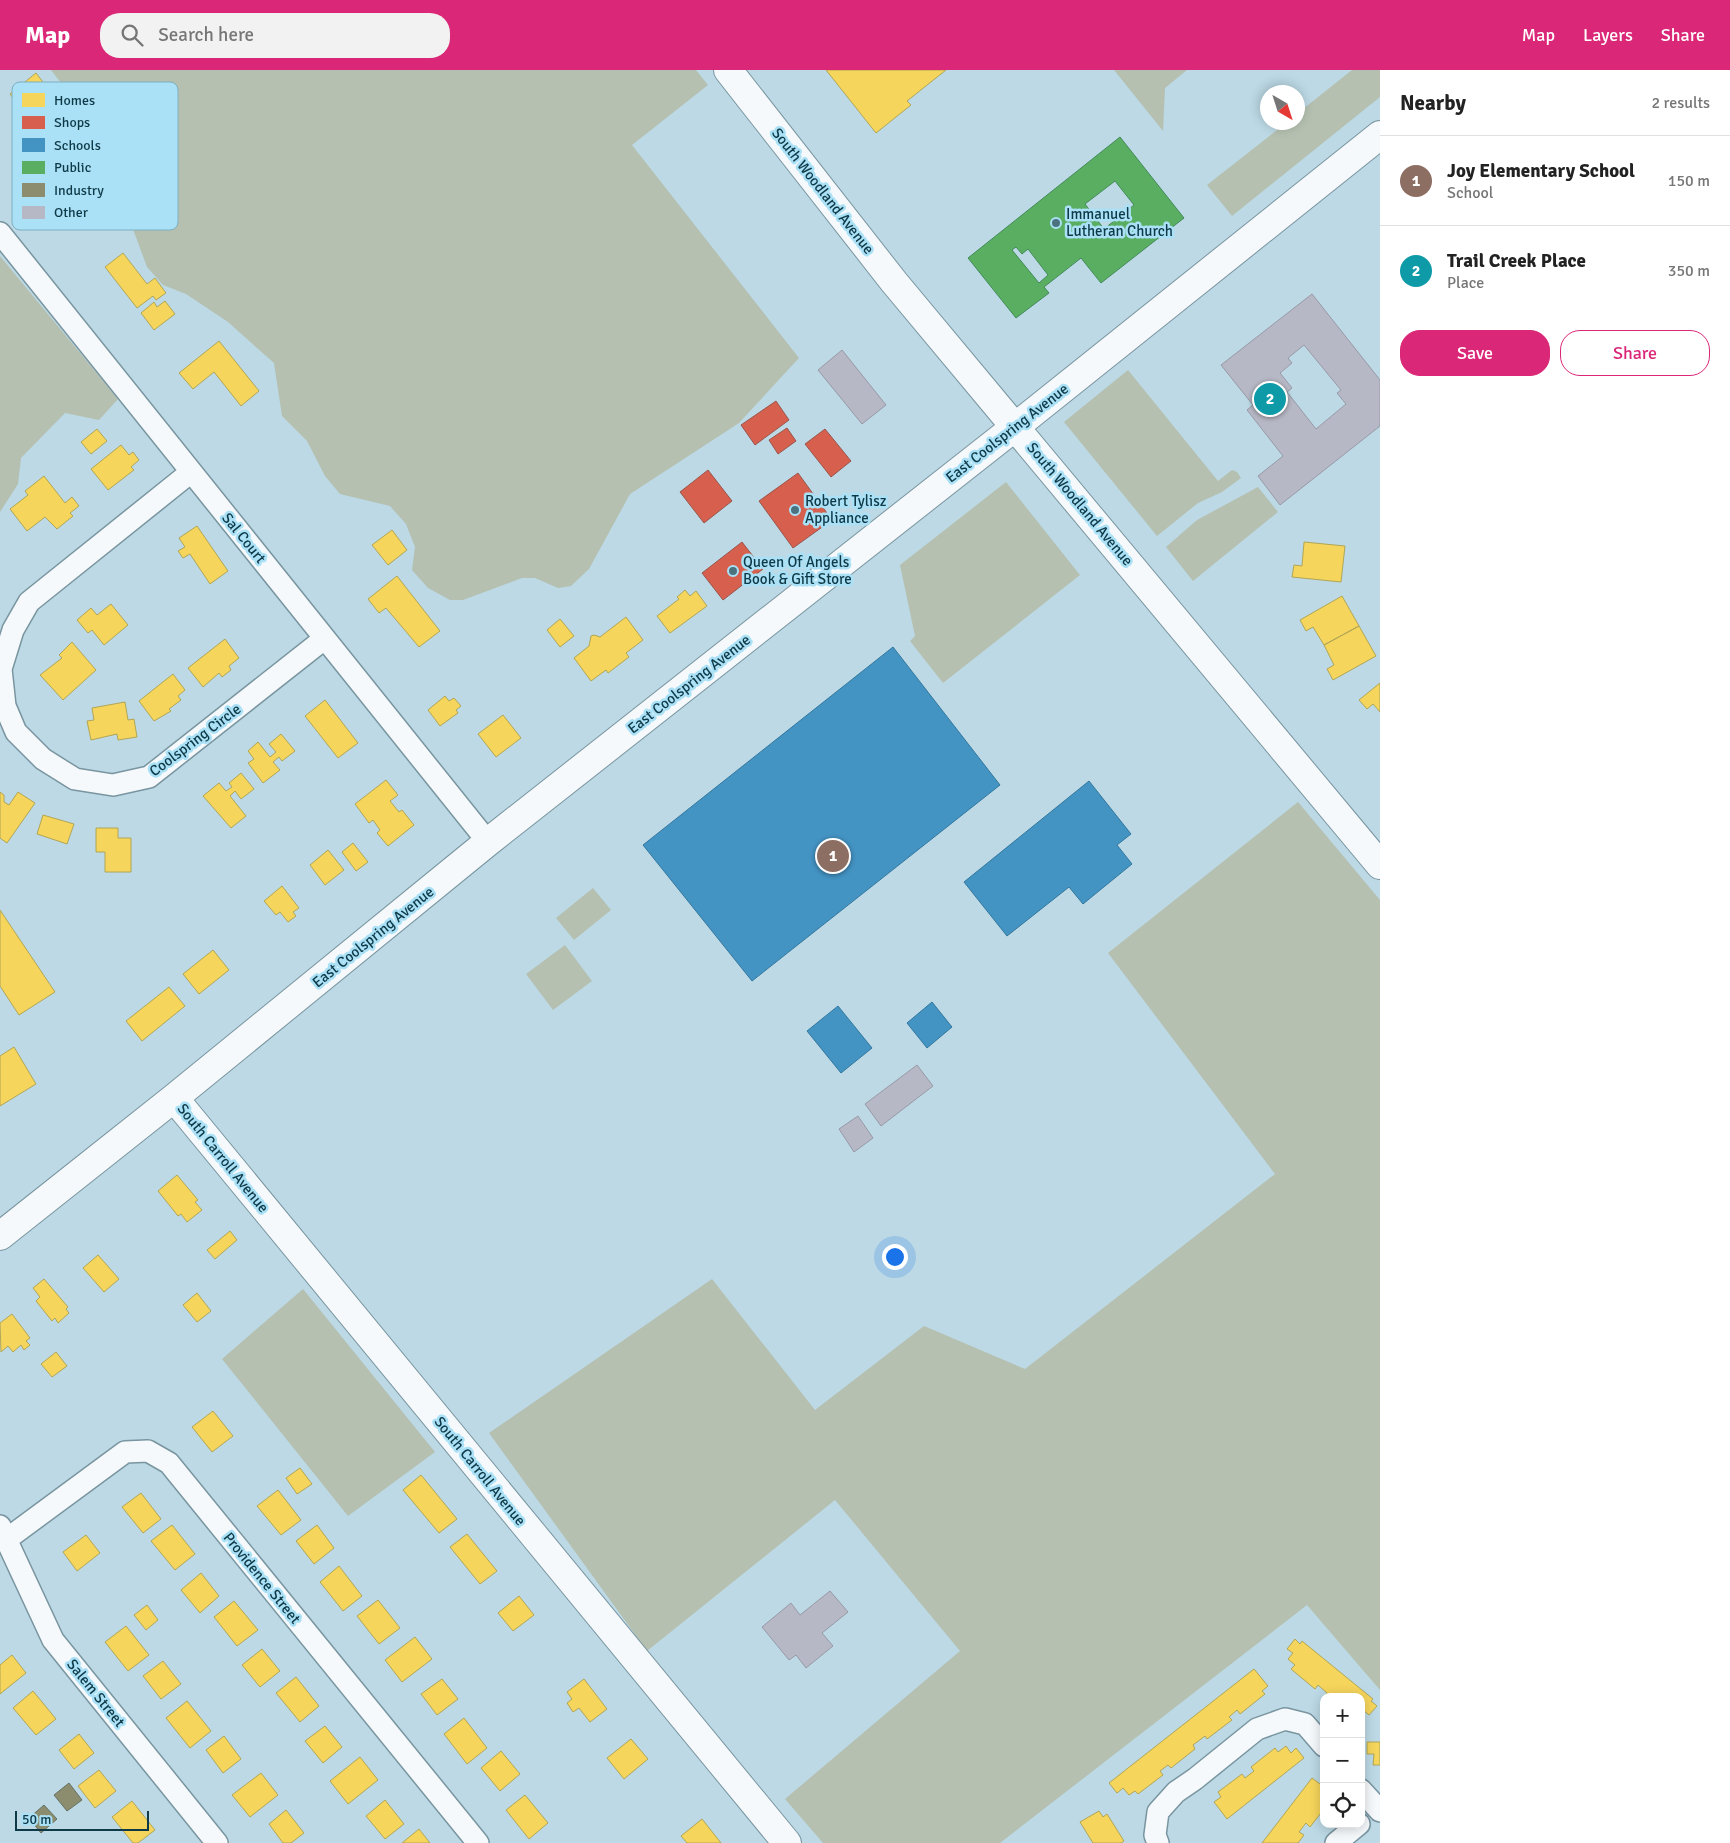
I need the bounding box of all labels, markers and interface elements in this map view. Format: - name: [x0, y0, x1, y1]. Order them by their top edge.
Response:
- search box: [100, 13, 450, 58]
- text: Map: [25, 20, 70, 50]
- icon: search: [118, 21, 146, 49]
- text: Search here: [158, 23, 254, 47]
- text: Map: [1522, 24, 1555, 46]
- text: Layers: [1583, 24, 1633, 46]
- text: Share: [1661, 24, 1705, 46]
- legend: [12, 82, 178, 230]
- north arrow: [1260, 85, 1305, 130]
- text: Nearby: [1400, 90, 1466, 116]
- text: Homes: [54, 92, 95, 109]
- text: 2 results: [1651, 93, 1710, 113]
- text: Shops: [54, 114, 90, 131]
- street label: South Woodland Avenue: [768, 124, 878, 258]
- text: Schools: [54, 137, 101, 154]
- text: Public: [54, 159, 92, 176]
- text: Joy Elementary School: [1447, 159, 1635, 183]
- text: 1: [1412, 171, 1420, 191]
- text: 150 m: [1668, 171, 1710, 191]
- text: Industry: [54, 182, 104, 199]
- text: School: [1447, 183, 1493, 203]
- text: Other: [54, 204, 89, 221]
- place label: Immanuel Lutheran Church: [1066, 205, 1173, 240]
- marker: Immanuel Lutheran Church: [1050, 217, 1062, 229]
- text: Trail Creek Place: [1447, 249, 1586, 273]
- text: 2: [1412, 261, 1420, 281]
- text: 350 m: [1668, 261, 1710, 281]
- text: Place: [1447, 273, 1484, 293]
- button: Save: [1400, 330, 1550, 376]
- button: Share: [1560, 330, 1710, 376]
- street label: East Coolspring Avenue: [942, 380, 1072, 486]
- pin: 2: [1254, 380, 1286, 418]
- street label: South Woodland Avenue: [1023, 439, 1137, 569]
- place label: Robert Tylisz Appliance: [805, 492, 887, 527]
- marker: Robert Tylisz Appliance: [789, 504, 801, 516]
- street label: Sal Court: [218, 509, 270, 567]
- place label: Queen Of Angels Book & Gift Store: [743, 553, 852, 588]
- marker: Queen Of Angels Book & Gift Store: [727, 565, 739, 577]
- street label: East Coolspring Avenue: [624, 631, 754, 737]
- street label: Coolspring Circle: [146, 700, 244, 780]
- pin: 1: [817, 837, 849, 875]
- street label: East Coolspring Avenue: [309, 883, 437, 991]
- street label: South Carroll Avenue: [174, 1100, 272, 1216]
- your location: [882, 1244, 908, 1270]
- street label: South Carroll Avenue: [431, 1413, 529, 1529]
- street label: Providence Street: [220, 1529, 304, 1627]
- street label: Salem Street: [63, 1655, 129, 1731]
- map controls: [1320, 1693, 1365, 1828]
- button: +: [1320, 1693, 1365, 1738]
- button: −: [1320, 1738, 1365, 1783]
- button: locate: [1320, 1783, 1365, 1828]
- scale bar: [15, 1808, 149, 1831]
- text: 50 m: [22, 1811, 51, 1828]

